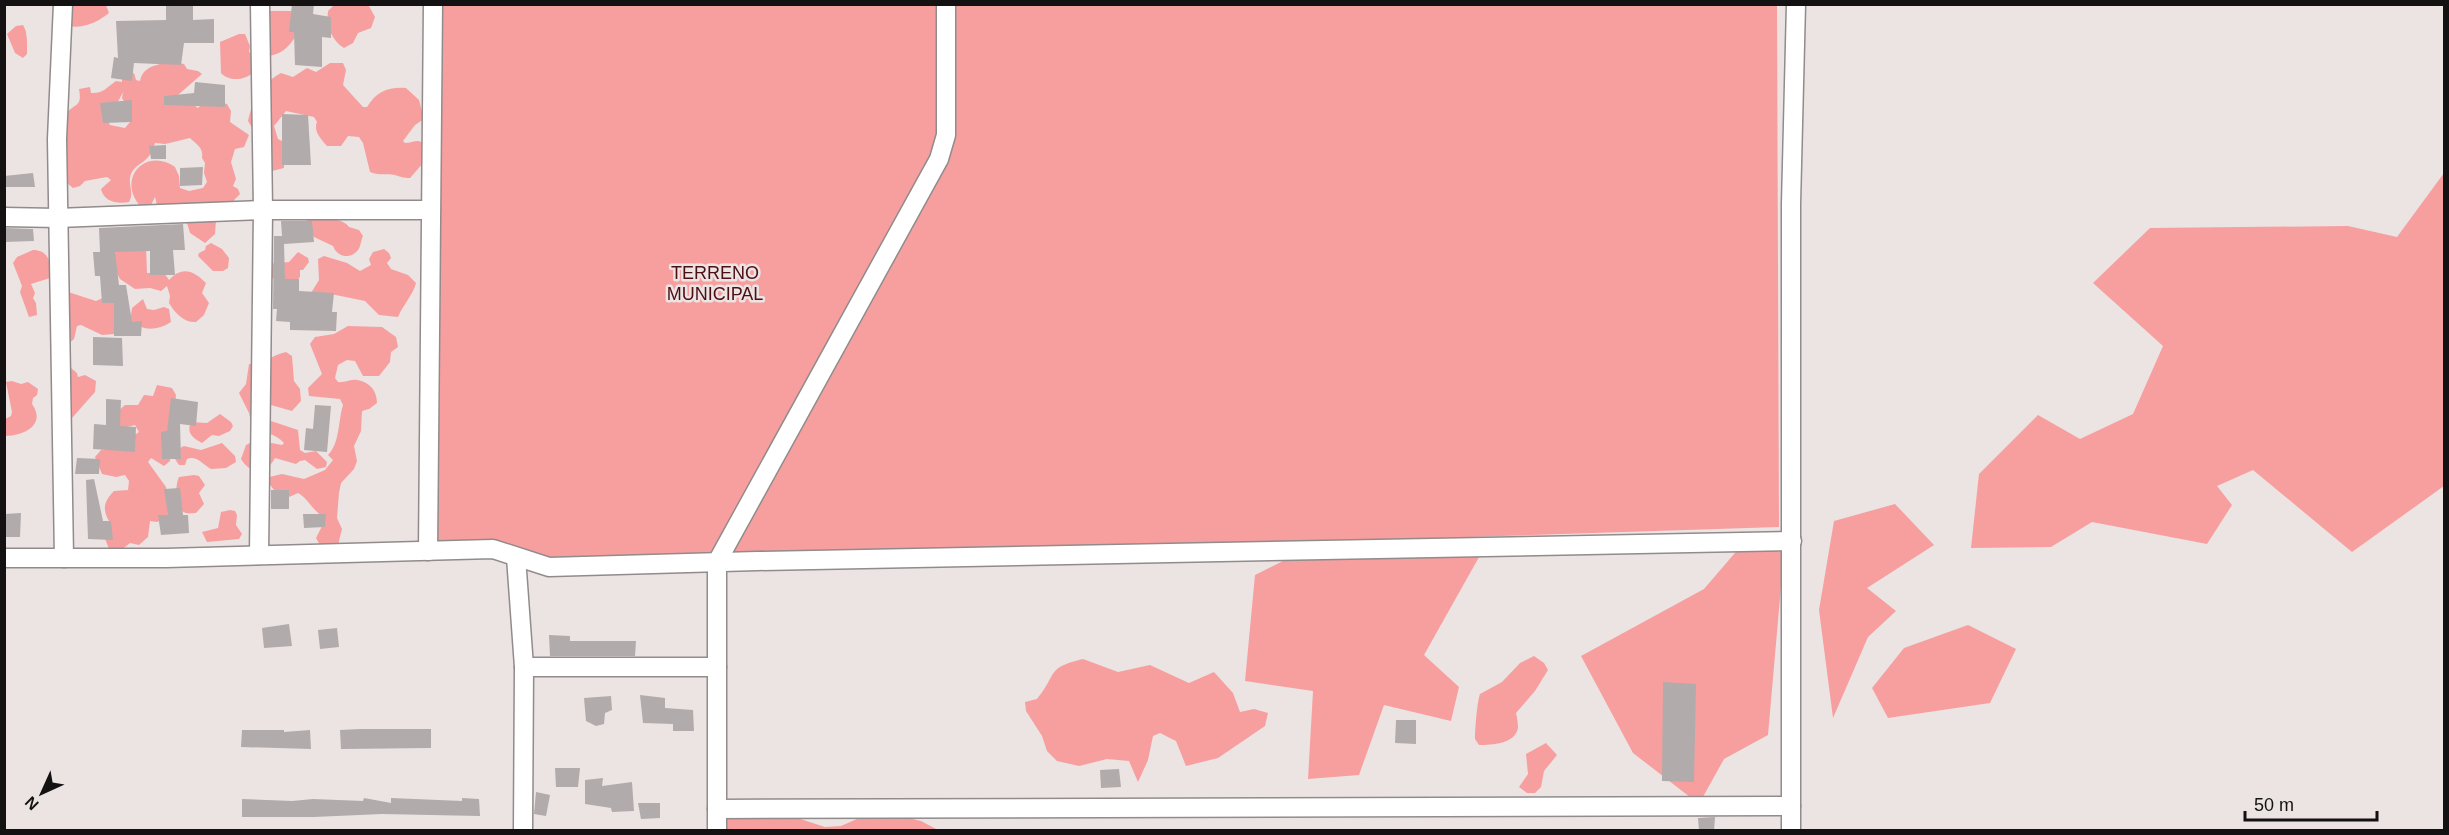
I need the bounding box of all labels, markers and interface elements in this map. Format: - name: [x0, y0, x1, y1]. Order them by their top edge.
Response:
- park label: TERRENO MUNICIPAL: [667, 263, 763, 304]
- north arrow: [12, 763, 72, 823]
- scale bar: [2245, 784, 2377, 822]
- text: N: [22, 793, 42, 813]
- text: 50 m: [2254, 795, 2294, 815]

